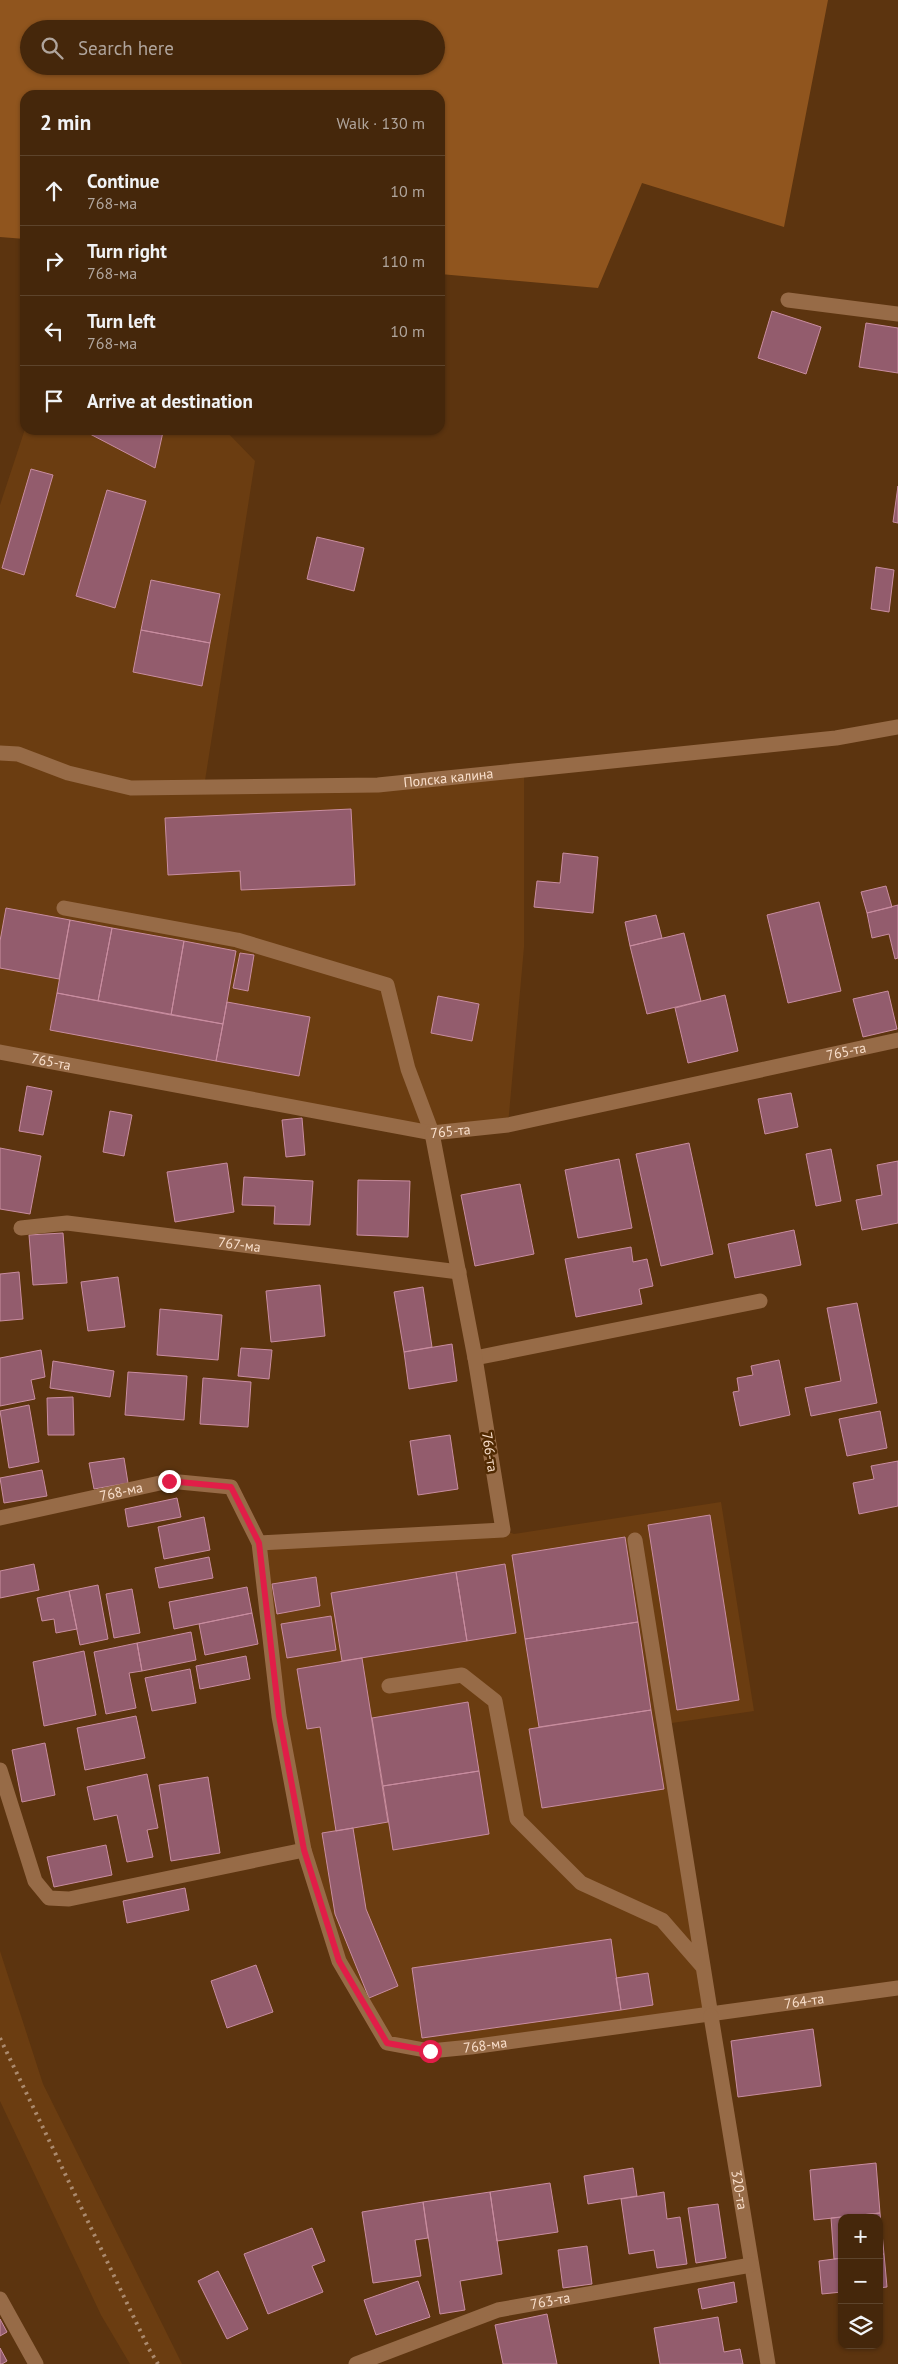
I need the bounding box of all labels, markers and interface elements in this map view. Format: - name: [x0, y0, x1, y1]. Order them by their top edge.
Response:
- search box: [20, 20, 445, 75]
- icon: search: [38, 34, 66, 62]
- text: Search here: [78, 36, 174, 60]
- text: 2 min: [40, 109, 91, 136]
- text: Walk · 130 m: [336, 113, 425, 133]
- text: Continue: [87, 169, 159, 193]
- icon: ahead: [40, 177, 68, 205]
- text: 10 m: [390, 181, 425, 201]
- text: 768-ма: [87, 193, 137, 213]
- text: Turn right: [87, 239, 167, 263]
- icon: right: [40, 247, 68, 275]
- text: 110 m: [382, 251, 425, 271]
- text: 768-ма: [87, 263, 137, 283]
- text: Turn left: [87, 309, 156, 333]
- icon: left: [40, 317, 68, 345]
- text: 10 m: [390, 321, 425, 341]
- text: 768-ма: [87, 333, 137, 353]
- icon: arrive: [40, 387, 68, 415]
- text: Arrive at destination: [87, 389, 253, 413]
- street label: Полска калина: [402, 764, 494, 791]
- street label: 765-та: [825, 1038, 868, 1064]
- street label: 765-та: [30, 1049, 73, 1074]
- street label: 765-та: [429, 1120, 471, 1142]
- street label: 767-ма: [217, 1233, 262, 1256]
- street label: 766-та: [478, 1431, 502, 1473]
- route end: [158, 1470, 181, 1493]
- street label: 768-ма: [98, 1478, 145, 1505]
- street label: 764-та: [783, 1989, 825, 2013]
- street label: 768-ма: [462, 2033, 508, 2057]
- route start: [419, 2040, 442, 2063]
- street label: 320-та: [727, 2168, 752, 2211]
- map controls: [838, 2214, 883, 2349]
- button: +: [838, 2214, 883, 2259]
- button: −: [838, 2259, 883, 2304]
- street label: 763-та: [529, 2288, 572, 2313]
- button: layers: [838, 2304, 883, 2349]

